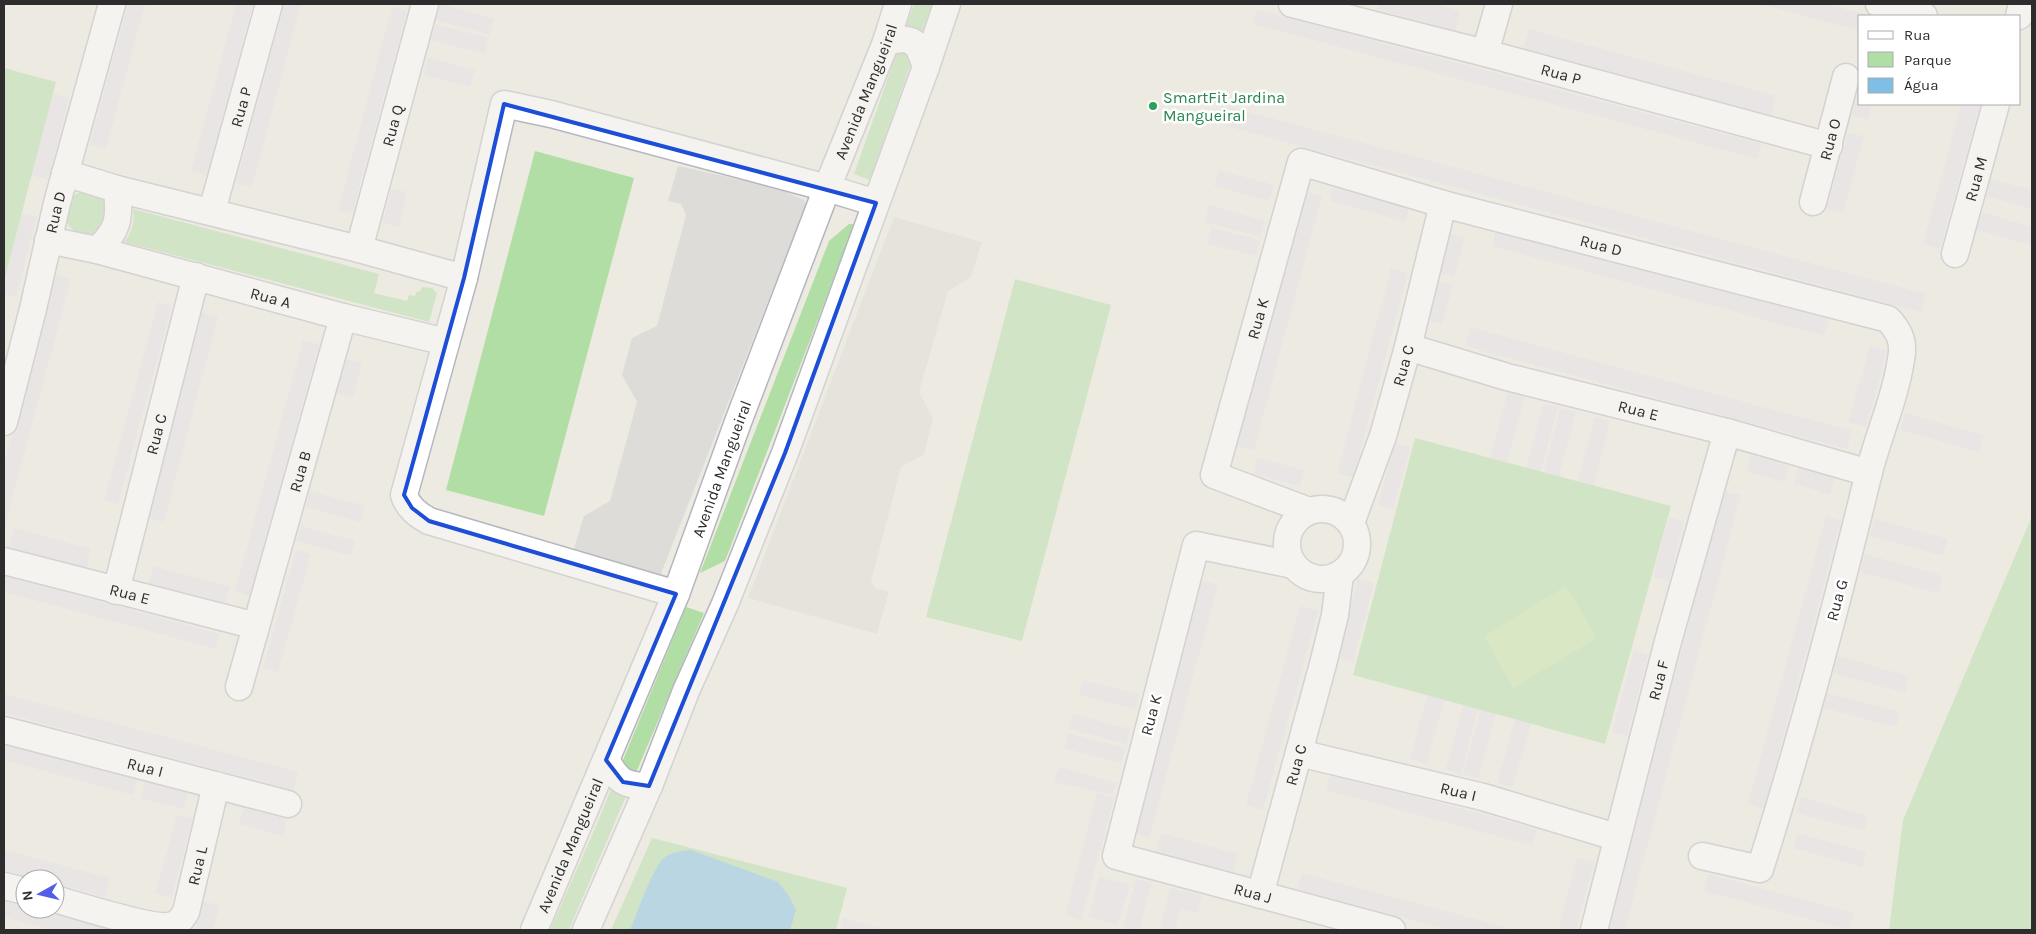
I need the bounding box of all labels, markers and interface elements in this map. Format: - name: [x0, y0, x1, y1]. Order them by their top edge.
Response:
- legend: [1858, 15, 2021, 105]
- street label: Avenida Mangueiral: [830, 21, 901, 162]
- text: Rua: [1904, 26, 1931, 44]
- text: Parque: [1904, 51, 1952, 69]
- street label: Rua P: [1539, 59, 1584, 88]
- text: Água: [1904, 76, 1938, 94]
- street label: Rua P: [226, 84, 255, 129]
- place label: SmartFit Jardina Mangueiral: [1163, 88, 1285, 125]
- marker: SmartFit Jardina Mangueiral: [1147, 100, 1159, 112]
- street label: Rua Q: [378, 102, 407, 148]
- street label: Rua O: [1815, 116, 1844, 162]
- street label: Rua M: [1960, 154, 1991, 203]
- street label: Rua D: [41, 189, 69, 235]
- street label: Rua D: [1578, 230, 1624, 259]
- street label: Rua A: [248, 283, 293, 312]
- street label: Rua K: [1243, 296, 1272, 341]
- street label: Rua C: [1388, 342, 1418, 388]
- street label: Rua E: [1616, 396, 1661, 424]
- street label: Avenida Mangueiral: [688, 397, 755, 540]
- street label: Rua C: [142, 411, 170, 457]
- street label: Rua B: [285, 449, 314, 494]
- street label: Rua G: [1822, 577, 1852, 623]
- street label: Rua E: [108, 579, 152, 608]
- street label: Rua F: [1644, 658, 1672, 702]
- street label: Rua K: [1136, 692, 1166, 738]
- street label: Rua C: [1281, 742, 1310, 787]
- street label: Rua I: [125, 753, 165, 781]
- street label: Avenida Mangueiral: [533, 775, 607, 916]
- street label: Rua I: [1438, 778, 1479, 805]
- street label: Rua L: [183, 844, 211, 887]
- north arrow: [15, 869, 65, 919]
- street label: Rua J: [1232, 879, 1274, 907]
- text: N: [19, 890, 37, 902]

